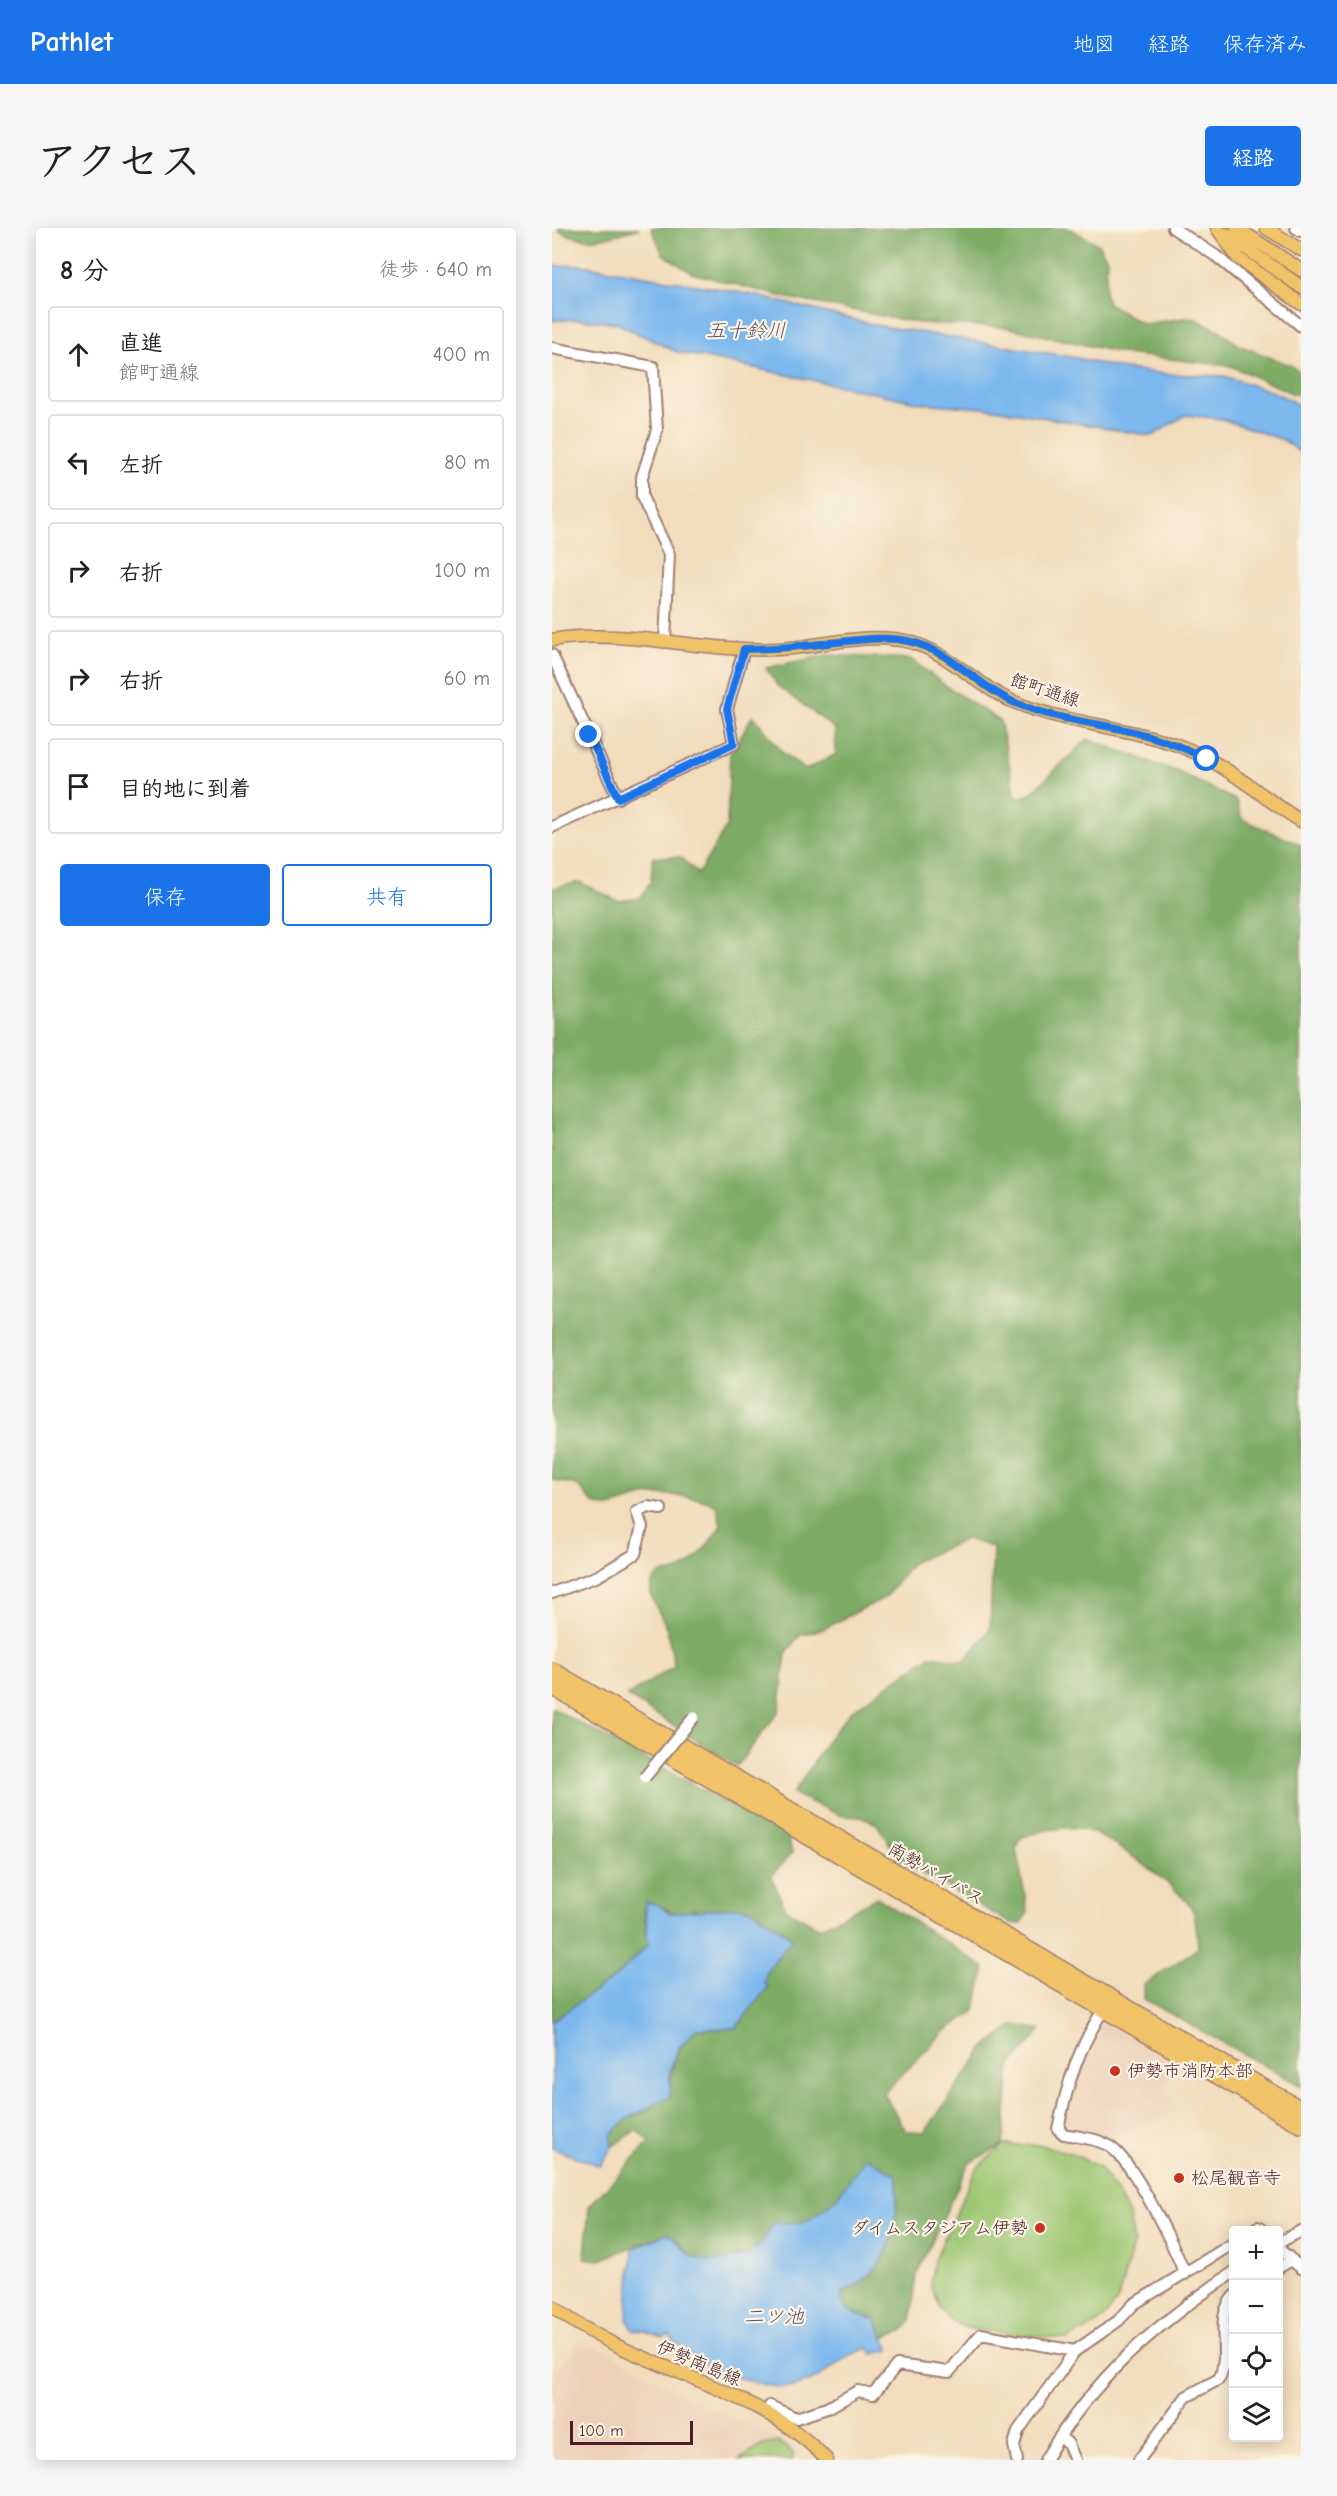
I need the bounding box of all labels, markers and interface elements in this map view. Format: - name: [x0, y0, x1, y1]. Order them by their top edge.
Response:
- text: Pathlet: [30, 26, 113, 58]
- text: 地図: [1073, 32, 1115, 56]
- text: 経路: [1148, 32, 1190, 56]
- text: 保存済み: [1223, 32, 1307, 56]
- button: 経路: [1205, 126, 1301, 186]
- text: アクセス: [36, 137, 201, 186]
- text: 8 分: [60, 256, 109, 286]
- text: 徒歩 · 640 m: [379, 258, 492, 281]
- water label: 五十鈴川: [706, 319, 786, 342]
- text: 直進: [119, 330, 163, 356]
- icon: ahead: [62, 338, 95, 371]
- text: 400 m: [433, 343, 490, 366]
- text: 館町通線: [119, 361, 199, 384]
- icon: left: [62, 446, 95, 479]
- text: 80 m: [444, 451, 490, 474]
- text: 左折: [119, 452, 163, 478]
- icon: right: [62, 554, 95, 587]
- text: 100 m: [435, 559, 490, 582]
- text: 右折: [119, 560, 163, 586]
- icon: right: [62, 662, 95, 695]
- text: 60 m: [444, 667, 490, 690]
- text: 右折: [119, 668, 163, 694]
- street label: 館町通線: [1007, 669, 1082, 712]
- route end: [575, 721, 601, 747]
- route start: [1193, 745, 1219, 771]
- icon: arrive: [62, 770, 95, 803]
- text: 目的地に到着: [119, 776, 251, 802]
- button: 保存: [60, 864, 270, 926]
- button: 共有: [282, 864, 492, 926]
- street label: 南勢バイパス: [884, 1838, 988, 1910]
- place label: 伊勢市消防本部: [1127, 2061, 1253, 2082]
- marker: 伊勢市消防本部: [1108, 2064, 1122, 2078]
- place label: 松尾観音寺: [1191, 2168, 1281, 2189]
- marker: 松尾観音寺: [1172, 2171, 1186, 2185]
- place label: ダイムスタジアム伊勢: [851, 2218, 1028, 2239]
- marker: ダイムスタジアム伊勢: [1033, 2221, 1047, 2235]
- map controls: [1229, 2226, 1283, 2442]
- button: +: [1229, 2226, 1283, 2280]
- button: −: [1229, 2280, 1283, 2334]
- water label: 二ツ池: [744, 2305, 805, 2328]
- button: locate: [1229, 2334, 1283, 2388]
- street label: 伊勢南島線: [653, 2336, 744, 2391]
- button: layers: [1229, 2388, 1283, 2442]
- scale bar: [570, 2418, 693, 2446]
- text: 100 m: [579, 2422, 623, 2440]

